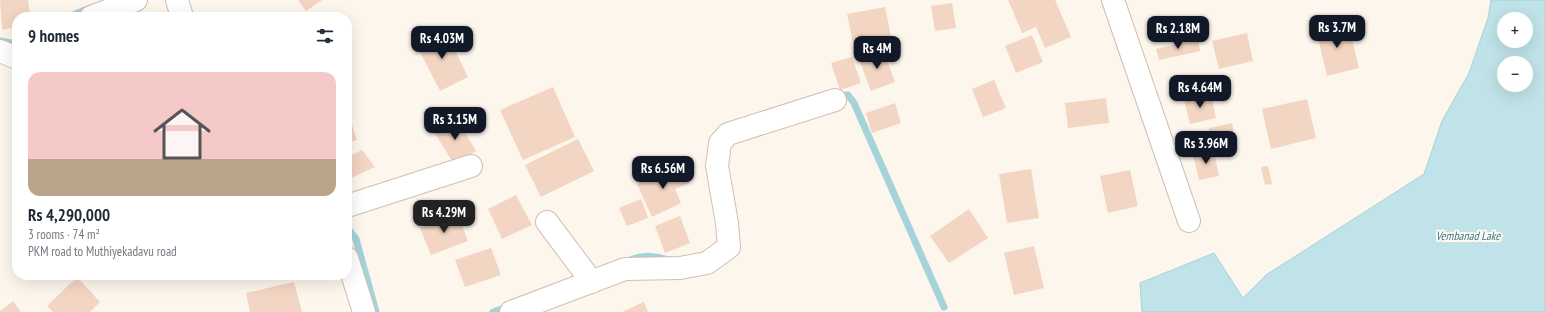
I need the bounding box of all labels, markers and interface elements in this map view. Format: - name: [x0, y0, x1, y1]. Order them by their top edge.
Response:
- map controls: [1497, 12, 1533, 92]
- button: +: [1497, 12, 1533, 48]
- pin: Rs 3.7M: [1300, 15, 1374, 49]
- pin: Rs 2.18M: [1137, 16, 1219, 50]
- text: Rs 3.7M: [1318, 19, 1356, 36]
- text: Rs 2.18M: [1156, 20, 1200, 37]
- text: 9 homes: [28, 25, 79, 47]
- icon: filters: [314, 25, 336, 47]
- pin: Rs 4.03M: [401, 26, 483, 60]
- text: Rs 4.03M: [420, 30, 464, 47]
- pin: Rs 4M: [849, 36, 905, 70]
- text: Rs 4M: [863, 40, 891, 57]
- button: −: [1497, 56, 1533, 92]
- pin: Rs 4.64M: [1159, 75, 1241, 109]
- text: Rs 4.64M: [1178, 79, 1222, 96]
- icon: home: [146, 98, 218, 170]
- pin: Rs 3.15M: [414, 107, 496, 141]
- text: Rs 3.15M: [433, 111, 477, 128]
- pin: Rs 3.96M: [1165, 131, 1247, 165]
- text: Rs 3.96M: [1184, 135, 1228, 152]
- pin: Rs 6.56M: [622, 156, 704, 190]
- text: Rs 6.56M: [641, 160, 685, 177]
- pin: Rs 4.29M: [403, 200, 485, 234]
- text: Rs 4,290,000: [28, 204, 110, 226]
- text: Rs 4.29M: [422, 204, 466, 221]
- text: 3 rooms · 74 m²: [28, 226, 100, 243]
- water label: Vembanad Lake: [1436, 228, 1501, 243]
- text: PKM road to Muthiyekadavu road: [28, 243, 177, 260]

